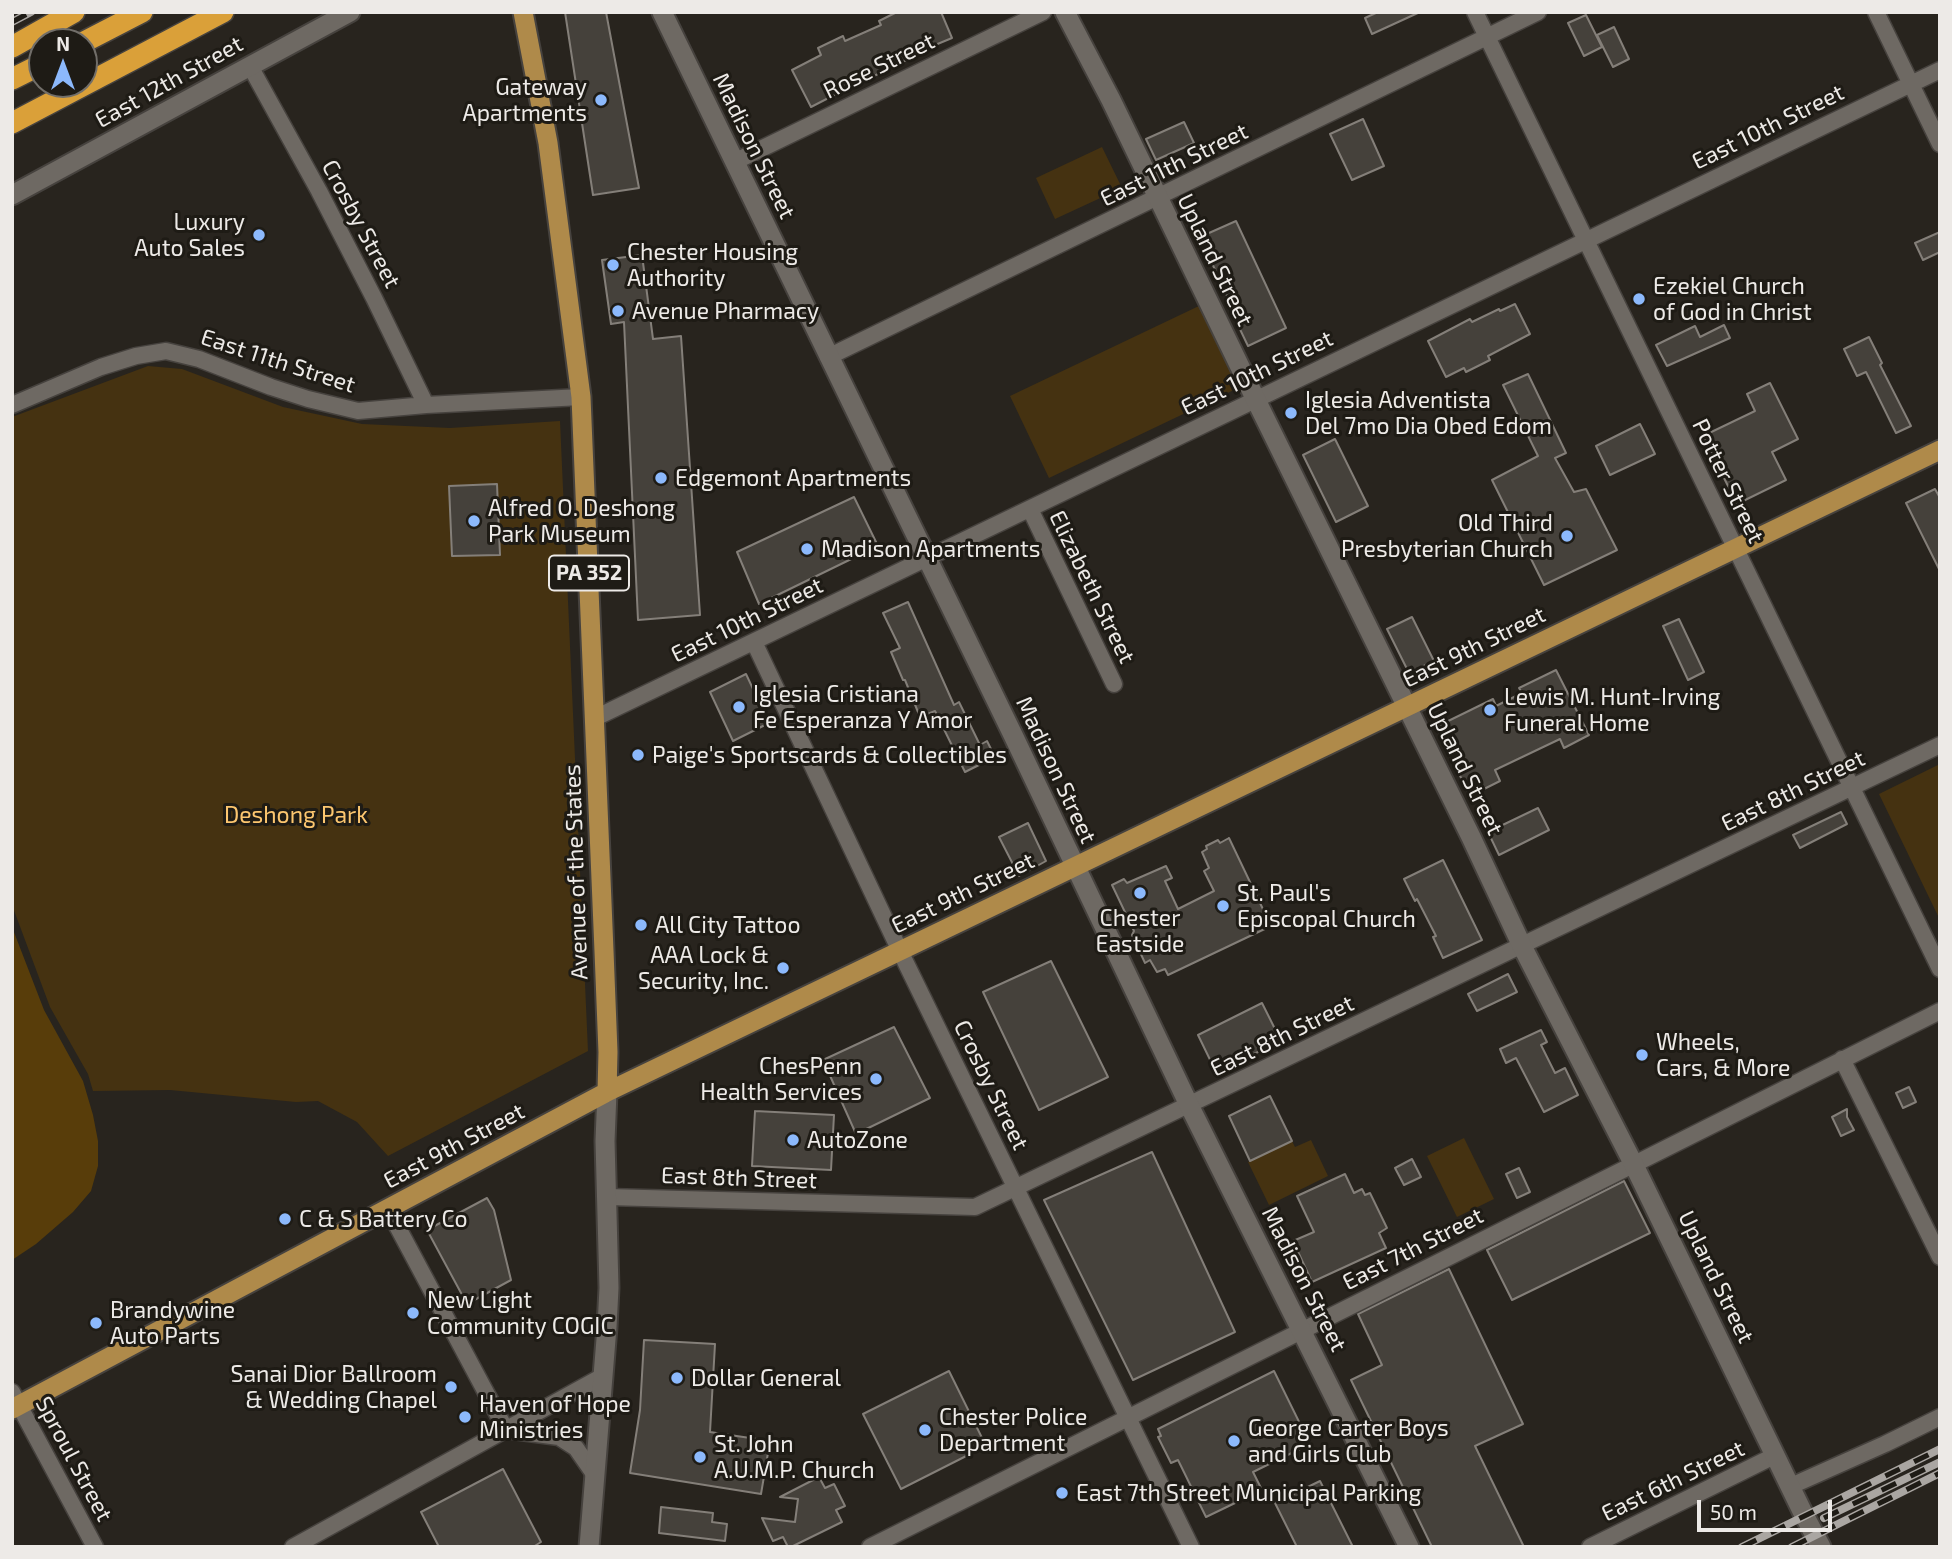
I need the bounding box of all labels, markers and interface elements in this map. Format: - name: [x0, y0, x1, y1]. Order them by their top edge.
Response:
- street label: Rose Street: [819, 27, 939, 105]
- north arrow: [28, 28, 98, 98]
- street label: East 12th Street: [90, 30, 248, 134]
- text: N: [56, 32, 70, 55]
- street label: Madison Street: [707, 69, 801, 223]
- place label: Gateway Apartments: [462, 73, 587, 127]
- street label: East 10th Street: [1688, 78, 1848, 176]
- marker: Gateway Apartments: [593, 92, 609, 108]
- street label: East 11th Street: [1096, 117, 1252, 213]
- street label: Crosby Street: [316, 155, 406, 293]
- street label: Upland Street: [1171, 189, 1259, 331]
- place label: Luxury Auto Sales: [134, 208, 245, 262]
- marker: Luxury Auto Sales: [251, 227, 267, 243]
- place label: Chester Housing Authority: [627, 238, 798, 292]
- marker: Chester Housing Authority: [605, 257, 621, 273]
- place label: Ezekiel Church of God in Christ: [1653, 272, 1812, 326]
- marker: Ezekiel Church of God in Christ: [1631, 291, 1647, 307]
- place label: Avenue Pharmacy: [632, 297, 819, 325]
- marker: Avenue Pharmacy: [610, 303, 626, 319]
- street label: East 11th Street: [197, 323, 359, 399]
- street label: East 10th Street: [1177, 324, 1337, 422]
- place label: Iglesia Adventista Del 7mo Dia Obed Edom: [1305, 386, 1552, 440]
- marker: Iglesia Adventista Del 7mo Dia Obed Edom: [1283, 405, 1299, 421]
- street label: Potter Street: [1686, 414, 1770, 548]
- place label: Edgemont Apartments: [675, 464, 911, 492]
- marker: Edgemont Apartments: [653, 470, 669, 486]
- place label: Alfred O. Deshong Park Museum: [488, 494, 675, 548]
- street label: Elizabeth Street: [1043, 506, 1141, 668]
- place label: Old Third Presbyterian Church: [1341, 509, 1553, 563]
- marker: Alfred O. Deshong Park Museum: [466, 513, 482, 529]
- marker: Old Third Presbyterian Church: [1559, 528, 1575, 544]
- place label: Madison Apartments: [821, 535, 1040, 563]
- marker: Madison Apartments: [799, 541, 815, 557]
- road number: PA 352: [549, 556, 629, 590]
- street label: East 10th Street: [667, 571, 827, 669]
- street label: East 9th Street: [1398, 601, 1550, 693]
- place label: Iglesia Cristiana Fe Esperanza Y Amor: [753, 680, 972, 734]
- place label: Lewis M. Hunt-Irving Funeral Home: [1504, 683, 1720, 737]
- street label: Madison Street: [1010, 692, 1102, 848]
- street label: Upland Street: [1421, 698, 1509, 840]
- marker: Iglesia Cristiana Fe Esperanza Y Amor: [731, 699, 747, 715]
- marker: Lewis M. Hunt-Irving Funeral Home: [1482, 702, 1498, 718]
- place label: Paige's Sportscards & Collectibles: [652, 741, 1007, 769]
- street label: East 8th Street: [1717, 744, 1869, 838]
- marker: Paige's Sportscards & Collectibles: [630, 747, 646, 763]
- street label: Avenue of the States: [558, 764, 594, 980]
- park label: Deshong Park: [224, 801, 368, 829]
- street label: East 9th Street: [887, 847, 1039, 939]
- place label: St. Paul's Episcopal Church: [1237, 879, 1416, 933]
- marker: Chester Eastside: [1132, 885, 1148, 901]
- marker: St. Paul's Episcopal Church: [1215, 898, 1231, 914]
- place label: Chester Eastside: [1096, 904, 1184, 958]
- place label: All City Tattoo: [655, 911, 800, 939]
- marker: All City Tattoo: [633, 917, 649, 933]
- place label: AAA Lock & Security, Inc.: [638, 941, 769, 995]
- marker: AAA Lock & Security, Inc.: [775, 960, 791, 976]
- street label: East 8th Street: [1206, 989, 1358, 1083]
- street label: Crosby Street: [948, 1016, 1034, 1154]
- place label: Wheels, Cars, & More: [1656, 1028, 1790, 1082]
- marker: Wheels, Cars, & More: [1634, 1047, 1650, 1063]
- place label: ChesPenn Health Services: [700, 1052, 862, 1106]
- marker: ChesPenn Health Services: [868, 1071, 884, 1087]
- street label: East 9th Street: [379, 1097, 529, 1195]
- place label: AutoZone: [807, 1126, 908, 1154]
- marker: AutoZone: [785, 1132, 801, 1148]
- street label: East 8th Street: [660, 1161, 818, 1195]
- street label: Madison Street: [1256, 1202, 1352, 1356]
- street label: East 7th Street: [1338, 1202, 1488, 1296]
- place label: C & S Battery Co: [299, 1205, 468, 1233]
- street label: Upland Street: [1672, 1206, 1760, 1348]
- marker: C & S Battery Co: [277, 1211, 293, 1227]
- place label: New Light Community COGIC: [427, 1286, 614, 1340]
- place label: Brandywine Auto Parts: [110, 1296, 235, 1350]
- marker: New Light Community COGIC: [405, 1305, 421, 1321]
- marker: Brandywine Auto Parts: [88, 1315, 104, 1331]
- place label: Sanai Dior Ballroom & Wedding Chapel: [231, 1360, 437, 1414]
- place label: Dollar General: [691, 1364, 841, 1392]
- marker: Dollar General: [669, 1370, 685, 1386]
- marker: Sanai Dior Ballroom & Wedding Chapel: [443, 1379, 459, 1395]
- place label: Haven of Hope Ministries: [479, 1390, 631, 1444]
- street label: Sproul Street: [30, 1392, 118, 1526]
- place label: Chester Police Department: [939, 1403, 1087, 1457]
- marker: Haven of Hope Ministries: [457, 1409, 473, 1425]
- place label: George Carter Boys and Girls Club: [1248, 1414, 1449, 1468]
- marker: Chester Police Department: [917, 1422, 933, 1438]
- place label: St. John A.U.M.P. Church: [714, 1430, 875, 1484]
- marker: George Carter Boys and Girls Club: [1226, 1433, 1242, 1449]
- street label: East 6th Street: [1597, 1435, 1749, 1527]
- marker: St. John A.U.M.P. Church: [692, 1449, 708, 1465]
- place label: East 7th Street Municipal Parking: [1076, 1479, 1421, 1507]
- marker: East 7th Street Municipal Parking: [1054, 1485, 1070, 1501]
- scale bar: [1700, 1486, 1835, 1530]
- text: 50 m: [1710, 1499, 1757, 1524]

